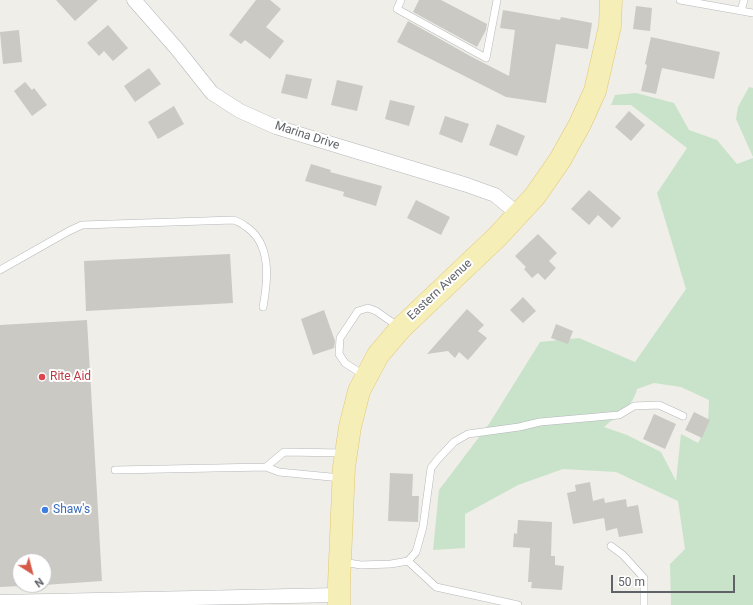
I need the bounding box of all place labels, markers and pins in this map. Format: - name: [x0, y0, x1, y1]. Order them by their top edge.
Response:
- place label: Rite Aid: [50, 370, 91, 384]
- marker: Rite Aid: [37, 372, 47, 382]
- place label: Shaw's: [53, 503, 90, 517]
- marker: Shaw's: [40, 505, 50, 515]

